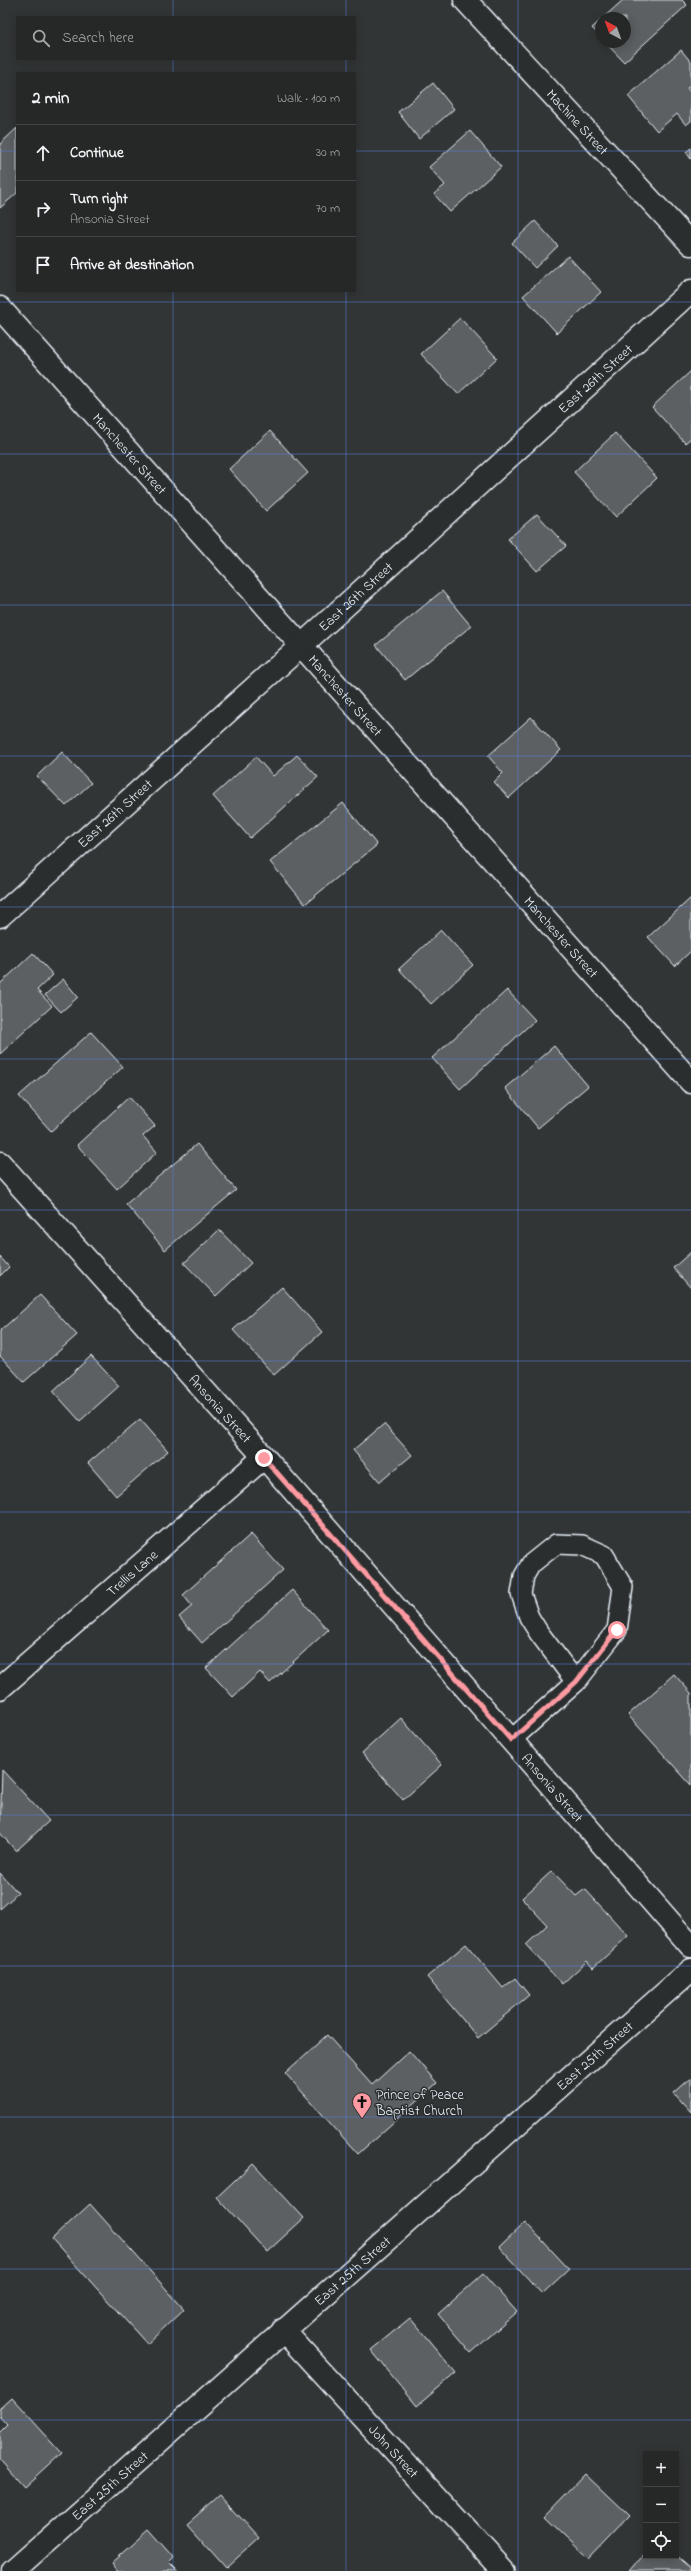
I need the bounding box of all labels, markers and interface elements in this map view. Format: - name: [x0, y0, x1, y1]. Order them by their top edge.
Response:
- north arrow: [595, 12, 631, 48]
- search box: [16, 16, 356, 60]
- icon: search: [30, 27, 52, 49]
- text: Search here: [62, 27, 134, 49]
- street label: Machine Street: [541, 85, 613, 161]
- text: 2 min: [32, 86, 69, 111]
- text: Walk · 100 m: [277, 89, 340, 108]
- icon: ahead: [32, 142, 54, 164]
- text: Continue: [70, 142, 124, 164]
- text: 30 m: [316, 143, 340, 162]
- text: Turn right: [70, 188, 128, 210]
- icon: right: [32, 198, 54, 220]
- text: 70 m: [316, 199, 340, 218]
- text: Ansonia Street: [70, 210, 150, 229]
- icon: arrive: [32, 254, 54, 276]
- text: Arrive at destination: [70, 254, 194, 276]
- street label: East 26th Street: [554, 340, 638, 419]
- street label: Manchester Street: [86, 409, 171, 500]
- street label: East 26th Street: [314, 558, 399, 637]
- street label: Manchester Street: [302, 651, 387, 742]
- street label: East 26th Street: [73, 775, 158, 854]
- street label: Manchester Street: [518, 892, 603, 984]
- street label: Ansonia Street: [183, 1371, 256, 1449]
- route end: [255, 1449, 273, 1467]
- street label: Trellis Lane: [102, 1545, 164, 1602]
- route start: [608, 1621, 626, 1639]
- street label: Ansonia Street: [515, 1749, 588, 1828]
- street label: East 25th Street: [552, 2017, 639, 2097]
- place label: Prince of Peace Baptist Church: [375, 2085, 465, 2122]
- church icon: Prince of Peace Baptist Church: [351, 2091, 373, 2119]
- street label: East 25th Street: [310, 2232, 396, 2312]
- street label: John Street: [363, 2420, 423, 2484]
- street label: East 25th Street: [67, 2446, 154, 2526]
- map controls: [643, 2451, 679, 2559]
- button: +: [643, 2451, 679, 2487]
- button: −: [643, 2487, 679, 2523]
- button: locate: [643, 2523, 679, 2559]

